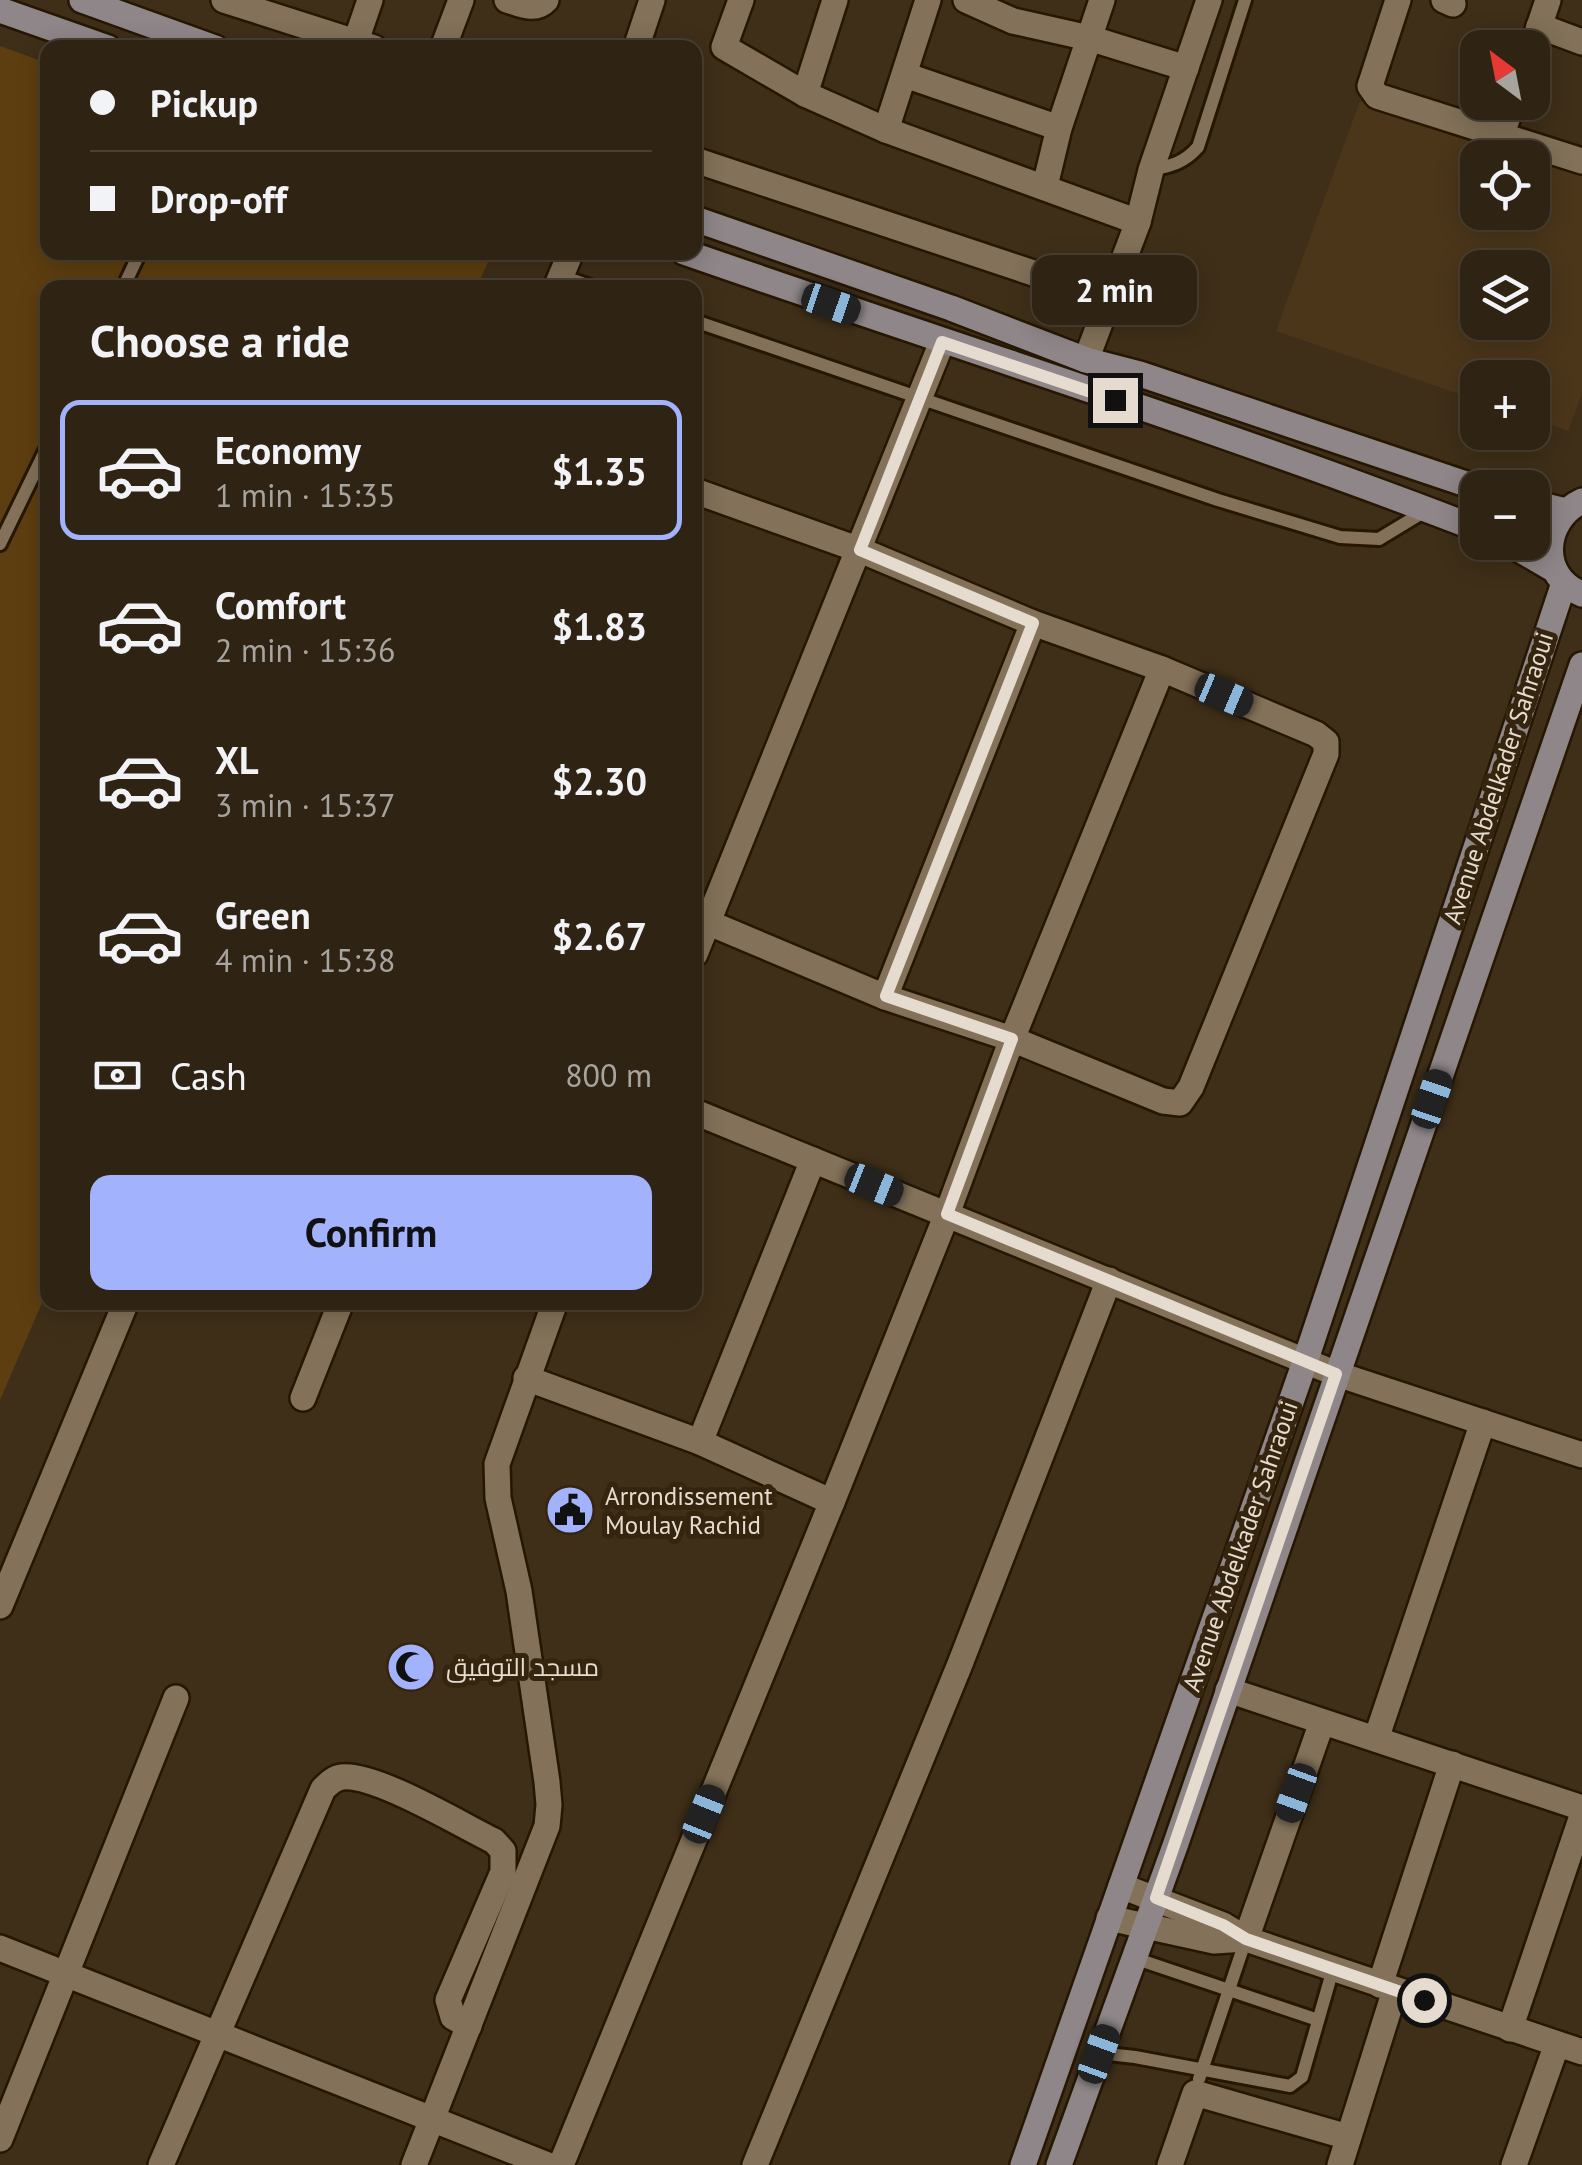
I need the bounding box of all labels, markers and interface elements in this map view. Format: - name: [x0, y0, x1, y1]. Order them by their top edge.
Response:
- north arrow: [1460, 30, 1550, 120]
- map controls: [1460, 30, 1550, 560]
- text: Pickup: [150, 78, 258, 127]
- button: locate: [1460, 140, 1550, 230]
- text: Drop-off: [150, 174, 287, 223]
- button: layers: [1460, 250, 1550, 340]
- callout: 2 min: [1032, 255, 1198, 325]
- text: 2 min: [1075, 269, 1154, 311]
- car: [798, 280, 864, 328]
- text: Choose a ride: [90, 311, 350, 369]
- button: +: [1460, 360, 1550, 450]
- route end: [1093, 378, 1138, 423]
- icon: car: [95, 425, 185, 515]
- text: Economy: [215, 425, 361, 474]
- text: $1.35: [551, 446, 647, 495]
- button: −: [1460, 470, 1550, 560]
- text: 1 min · 15:35: [215, 474, 395, 516]
- icon: car: [95, 580, 185, 670]
- text: Comfort: [215, 580, 346, 629]
- text: $1.83: [551, 601, 647, 650]
- street label: Avenue Abdelkader Sahraoui: [1436, 628, 1560, 928]
- text: 2 min · 15:36: [215, 629, 395, 671]
- car: [1191, 669, 1257, 721]
- icon: car: [95, 735, 185, 825]
- text: XL: [215, 735, 259, 784]
- text: $2.30: [551, 756, 647, 805]
- text: 3 min · 15:37: [215, 784, 395, 826]
- icon: car: [95, 890, 185, 980]
- text: Green: [215, 890, 311, 939]
- text: $2.67: [551, 911, 647, 960]
- text: 4 min · 15:38: [215, 939, 395, 981]
- icon: cash: [90, 1048, 145, 1103]
- text: Cash: [170, 1051, 247, 1100]
- text: 800 m: [565, 1054, 652, 1096]
- car: [1408, 1066, 1456, 1132]
- car: [841, 1160, 907, 1210]
- button: Confirm: [90, 1175, 652, 1290]
- street label: Avenue Abdelkader Sahraoui: [1175, 1397, 1305, 1695]
- place label: Arrondissement Moulay Rachid: [605, 1480, 773, 1541]
- public building icon: Arrondissement Moulay Rachid: [544, 1484, 596, 1536]
- mosque icon: مسجد التوفيق: [385, 1641, 437, 1693]
- place label: مسجد التوفيق: [446, 1651, 599, 1683]
- car: [1272, 1760, 1320, 1826]
- car: [679, 1781, 729, 1847]
- route start: [1402, 1978, 1447, 2023]
- car: [1075, 2021, 1123, 2087]

